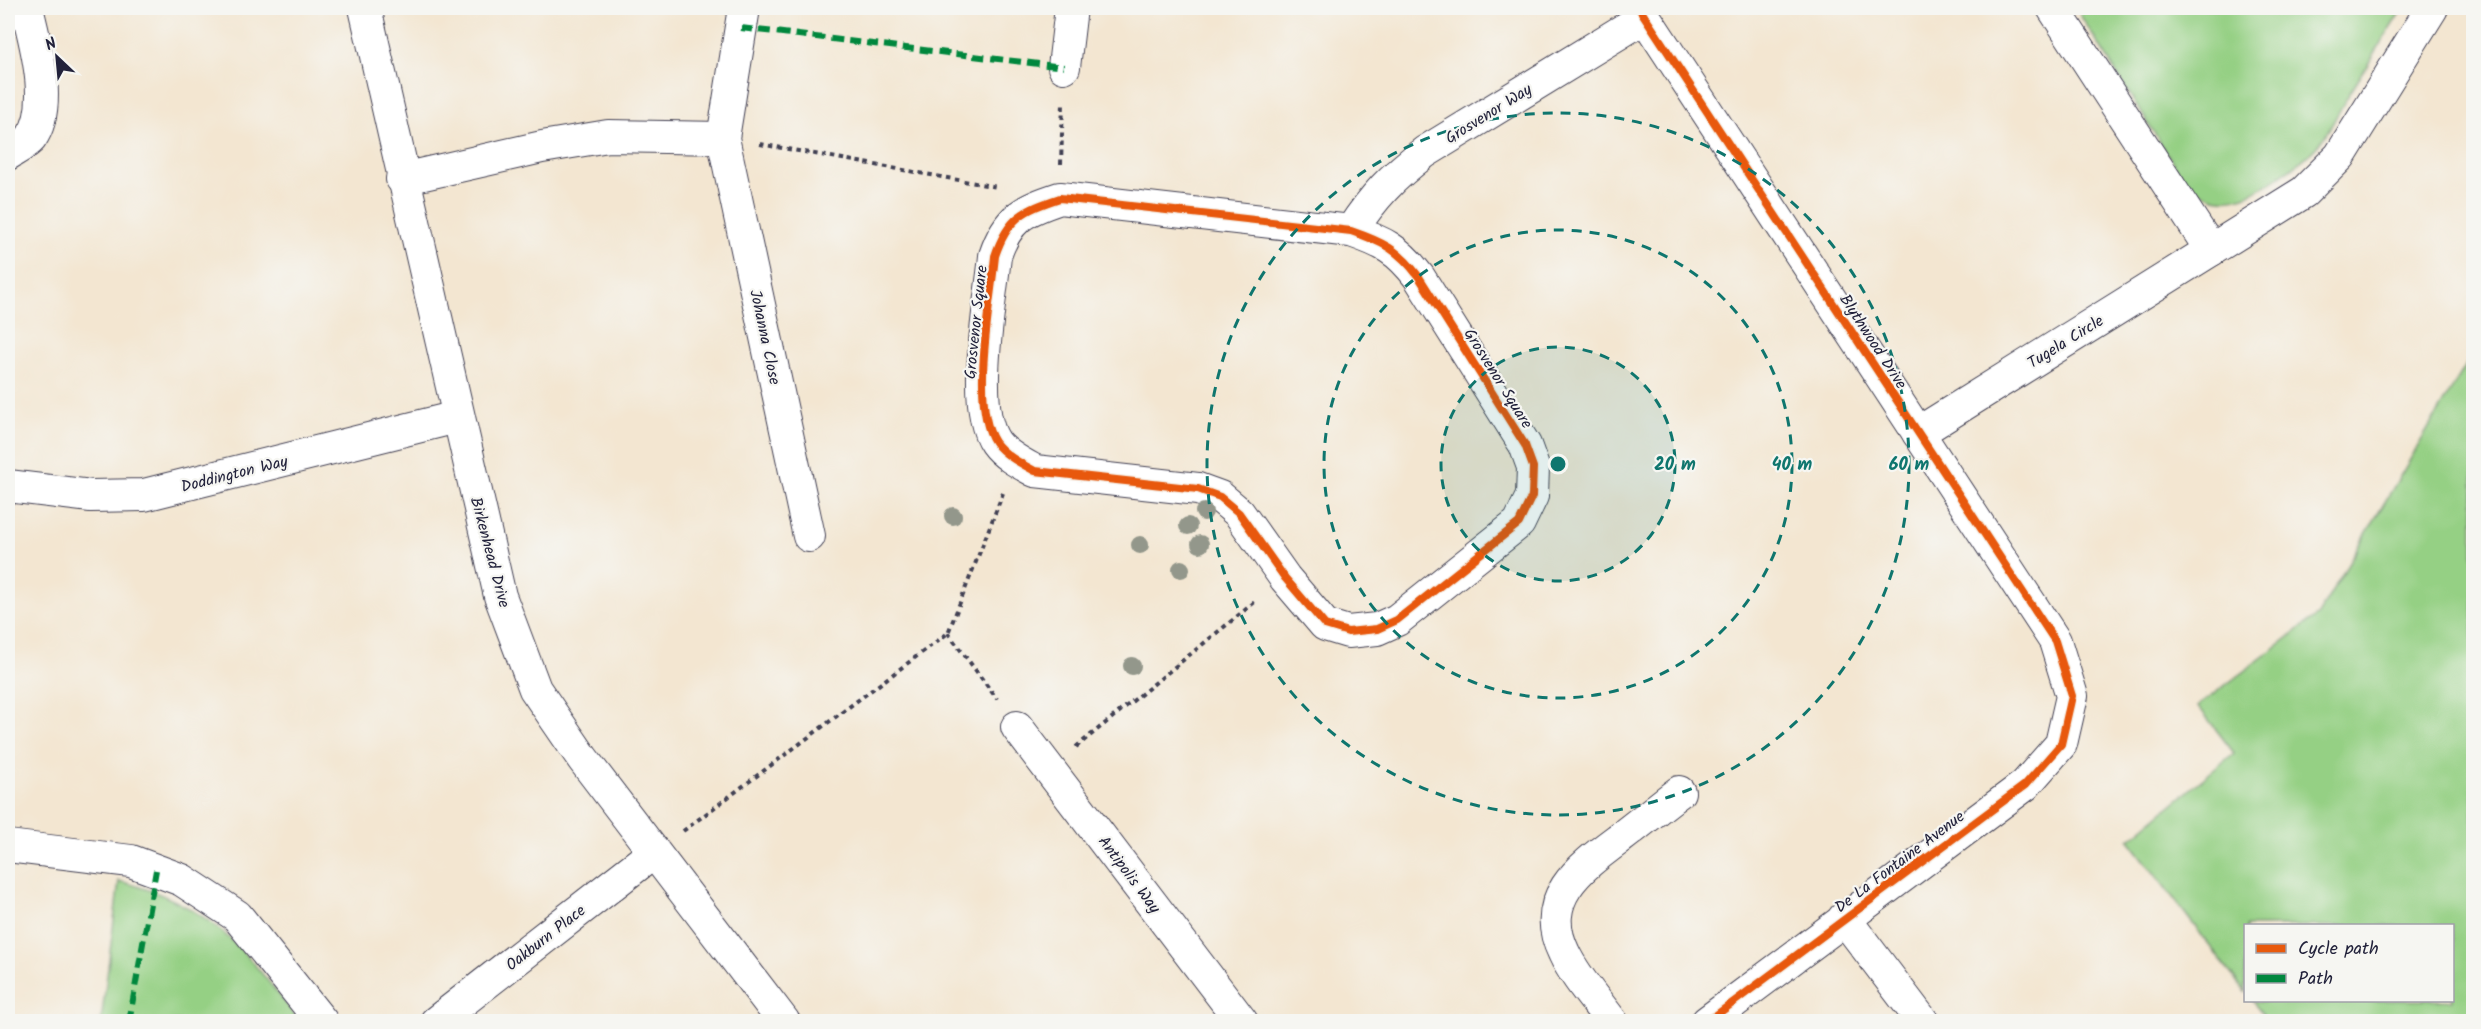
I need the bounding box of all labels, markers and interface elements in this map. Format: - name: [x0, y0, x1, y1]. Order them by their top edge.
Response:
- north arrow: [27, 27, 87, 87]
- text: N: [41, 31, 61, 58]
- street label: Grosvenor Way: [1441, 77, 1537, 151]
- street label: Grosvenor Square: [958, 264, 995, 380]
- street label: Johanna Close: [742, 287, 787, 387]
- street label: Blythwood Drive: [1832, 289, 1913, 395]
- street label: Tugela Circle: [2023, 309, 2109, 376]
- street label: Grosvenor Square: [1457, 324, 1539, 434]
- street label: Doddington Way: [178, 449, 291, 500]
- text: 20 m: [1654, 451, 1696, 480]
- text: 40 m: [1772, 451, 1813, 480]
- text: 60 m: [1889, 451, 1930, 480]
- centre of rings: [1548, 454, 1568, 474]
- street label: Birkenhead Drive: [463, 494, 516, 610]
- street label: De La Fontaine Avenue: [1829, 805, 1970, 920]
- street label: Antipolis Way: [1091, 831, 1167, 919]
- street label: Oakburn Place: [501, 899, 591, 977]
- legend: [2244, 924, 2454, 1002]
- text: Cycle path: [2298, 935, 2379, 964]
- text: Path: [2298, 965, 2333, 994]

